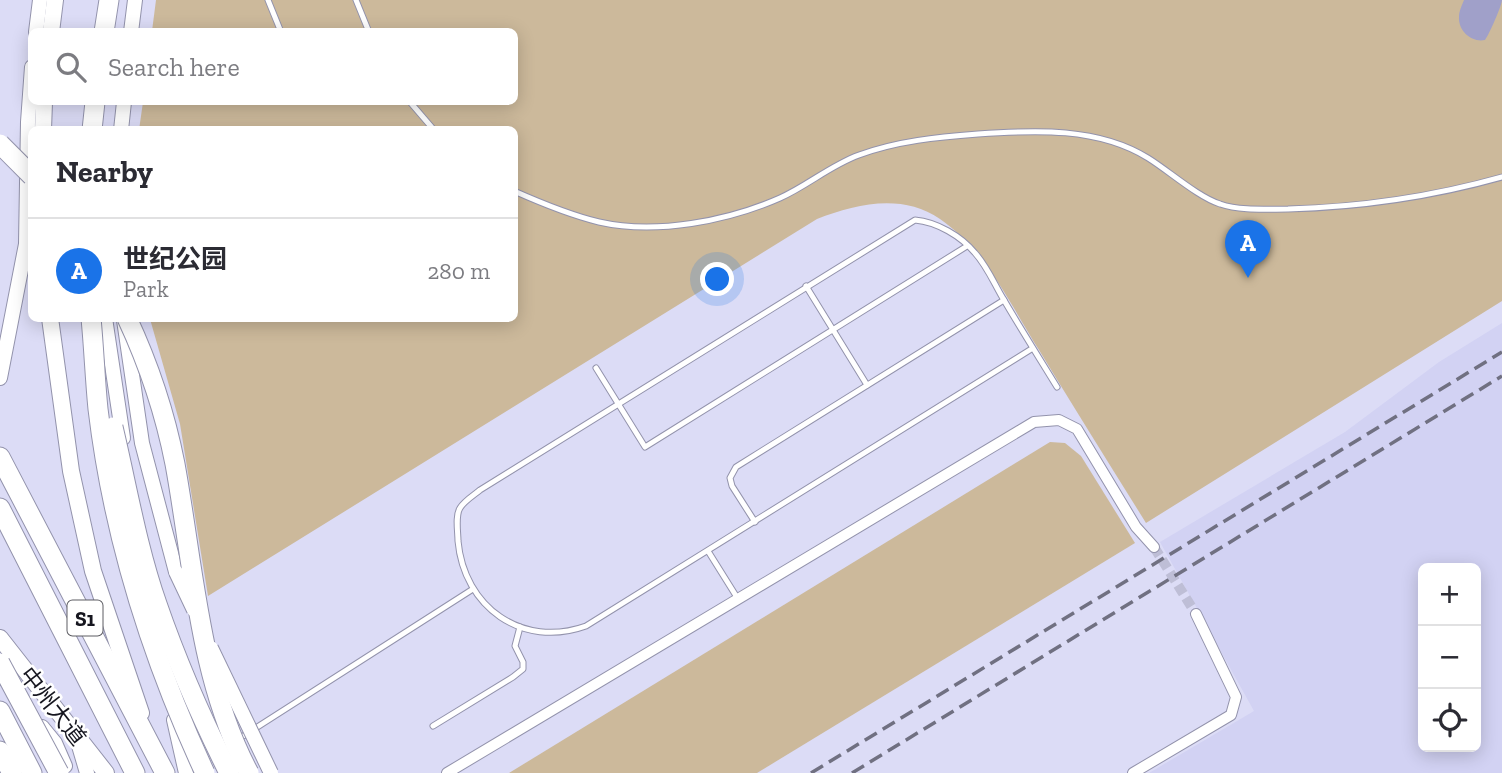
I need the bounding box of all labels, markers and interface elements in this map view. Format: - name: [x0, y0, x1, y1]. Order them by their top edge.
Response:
- search box: [28, 28, 518, 105]
- icon: search: [52, 48, 90, 86]
- text: Search here: [108, 51, 240, 83]
- text: Nearby: [56, 154, 153, 190]
- pin: A: [1225, 220, 1271, 278]
- text: 世纪公园: [123, 243, 227, 275]
- text: A: [71, 257, 87, 285]
- text: 280 m: [427, 257, 490, 285]
- your location: [700, 262, 734, 296]
- text: Park: [123, 275, 169, 303]
- map controls: [1418, 563, 1481, 752]
- button: +: [1418, 563, 1481, 626]
- road number: S1: [68, 600, 102, 636]
- button: −: [1418, 626, 1481, 689]
- street label: 中州大道: [14, 661, 92, 751]
- button: locate: [1418, 689, 1481, 752]

